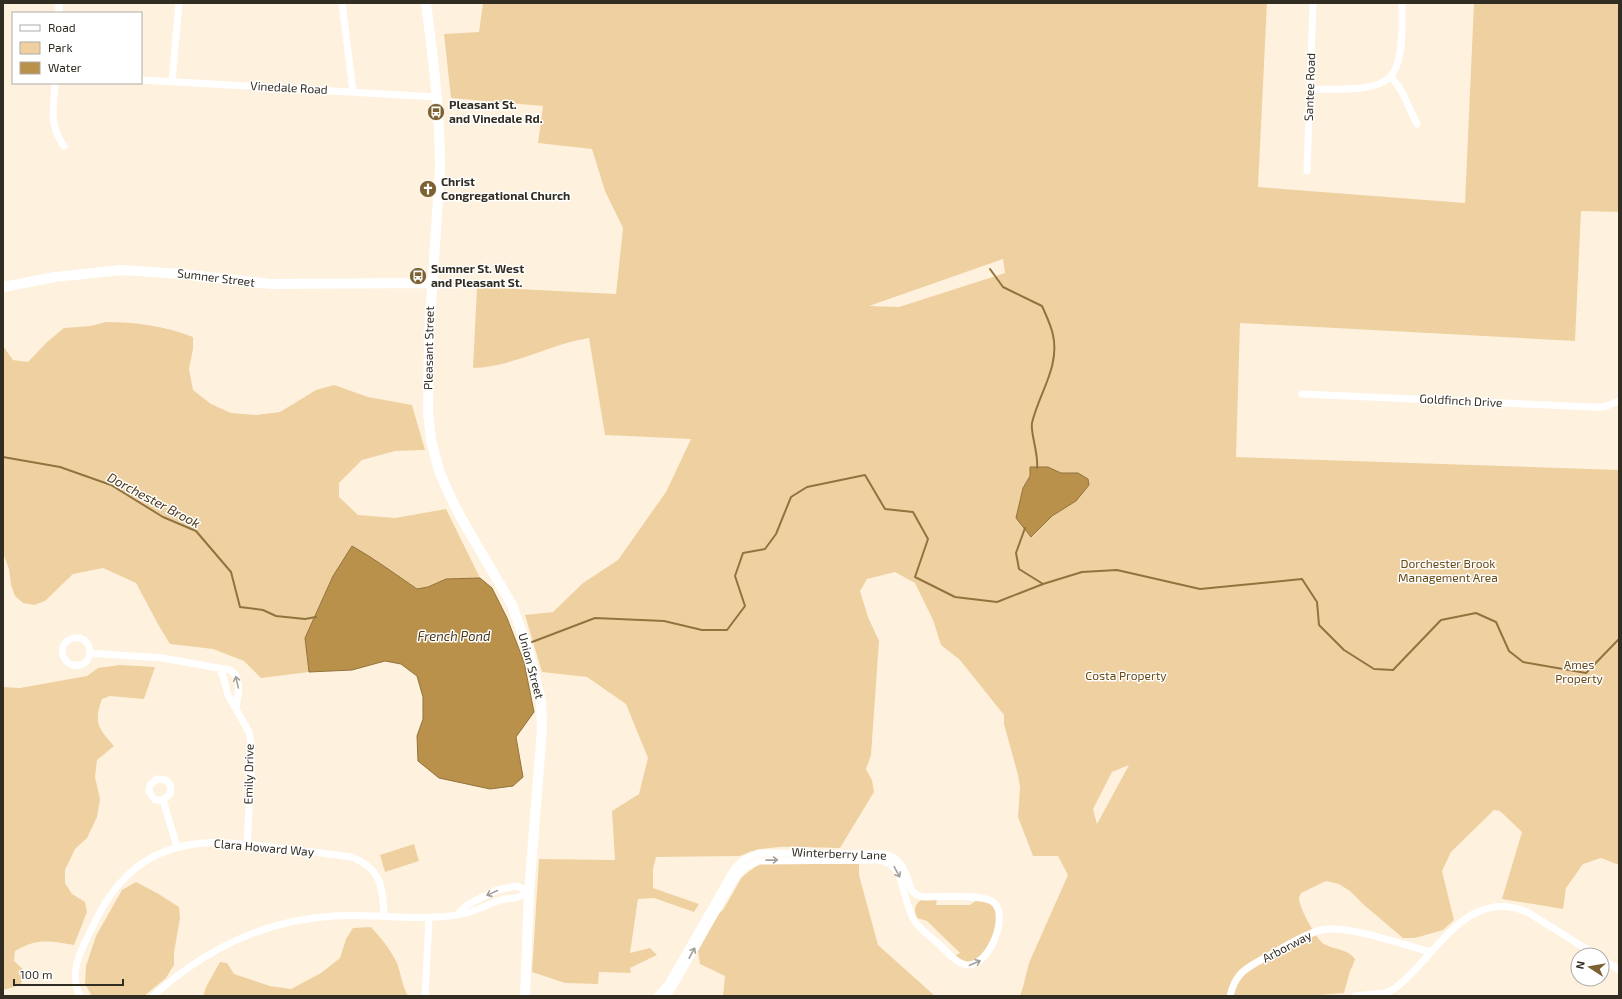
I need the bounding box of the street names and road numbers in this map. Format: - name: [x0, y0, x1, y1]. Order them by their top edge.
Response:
- street label: Santee Road: [1301, 53, 1317, 121]
- street label: Vinedale Road: [250, 78, 328, 96]
- street label: Sumner Street: [177, 265, 256, 289]
- street label: Pleasant Street: [420, 305, 436, 390]
- street label: Goldfinch Drive: [1419, 391, 1503, 409]
- street label: Union Street: [516, 631, 548, 701]
- street label: Emily Drive: [240, 743, 256, 804]
- street label: Clara Howard Way: [213, 836, 315, 858]
- street label: Winterberry Lane: [791, 844, 887, 862]
- street label: Arborway: [1260, 927, 1314, 965]

